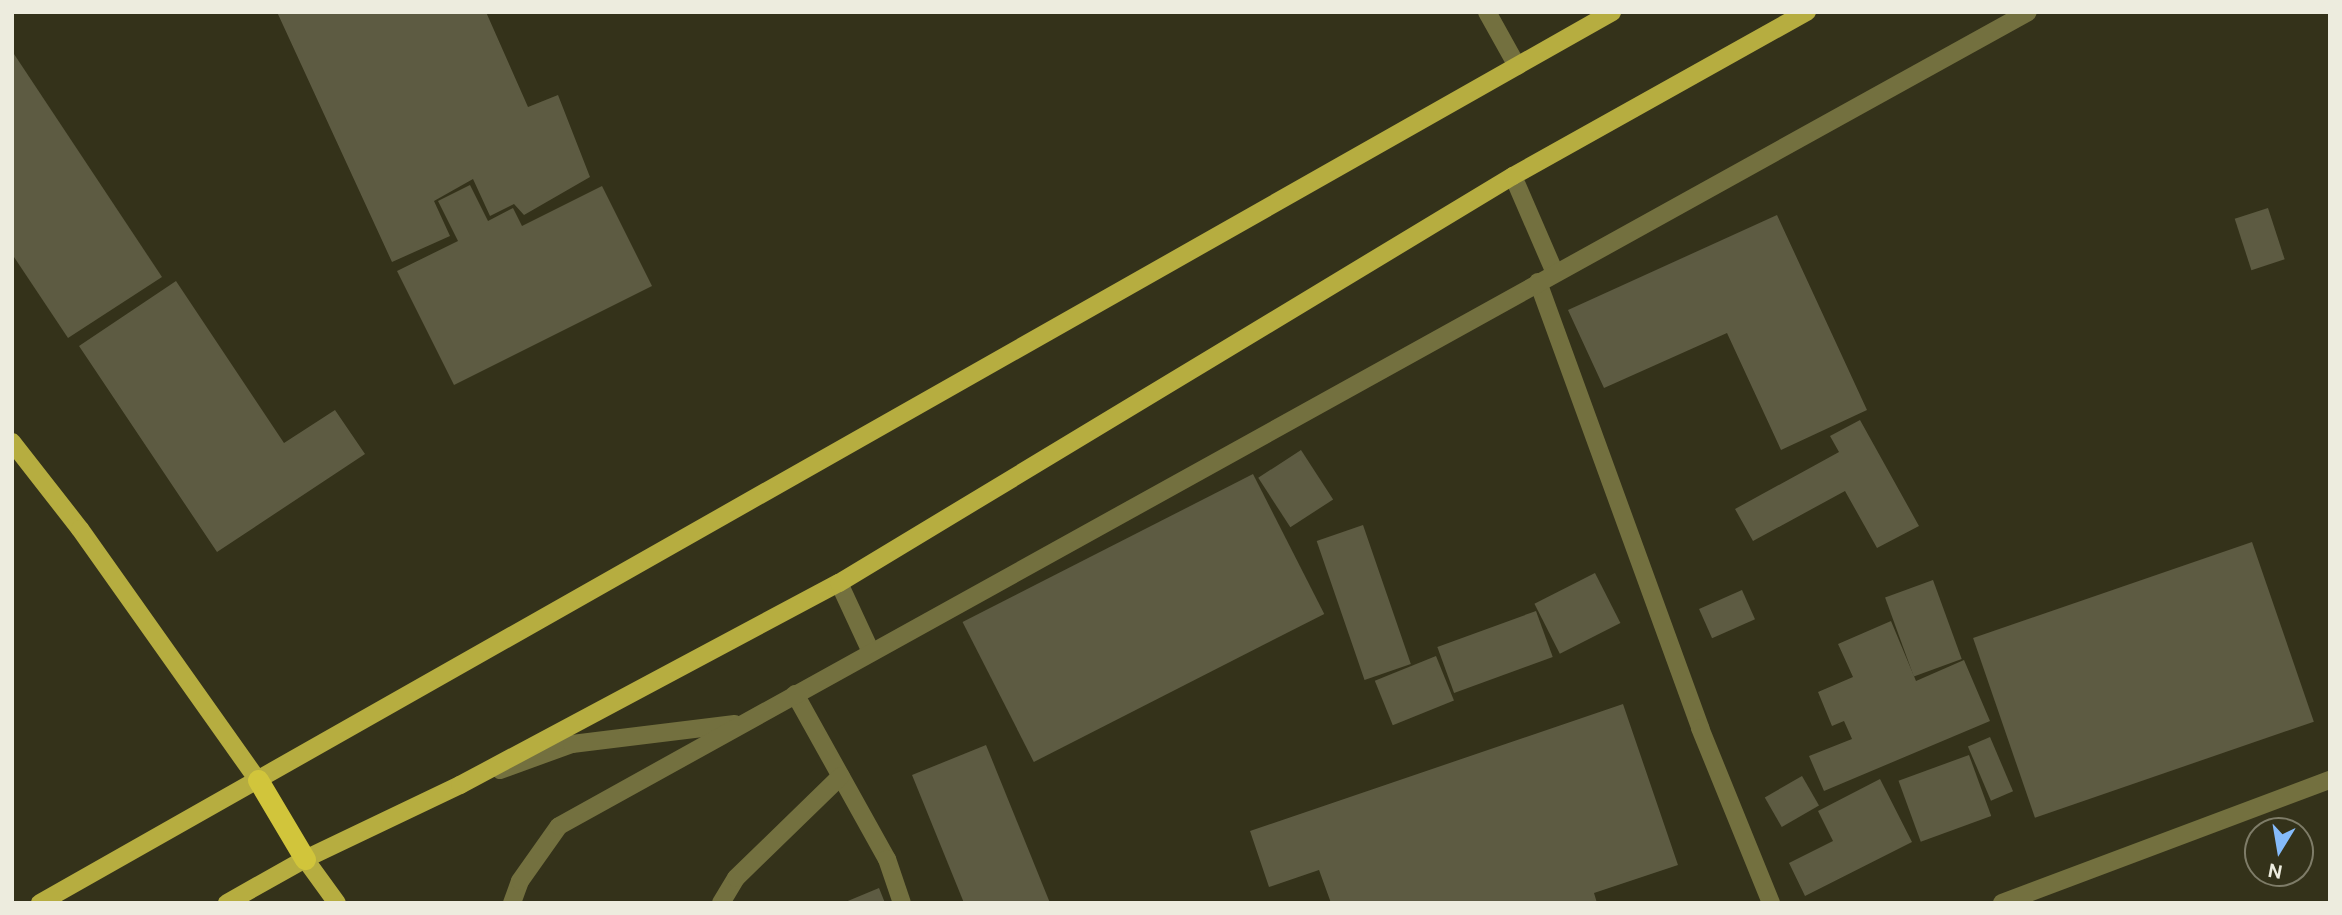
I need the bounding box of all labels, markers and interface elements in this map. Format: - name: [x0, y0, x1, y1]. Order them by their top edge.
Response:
- north arrow: [2244, 817, 2314, 887]
- text: N: [2266, 858, 2284, 885]

